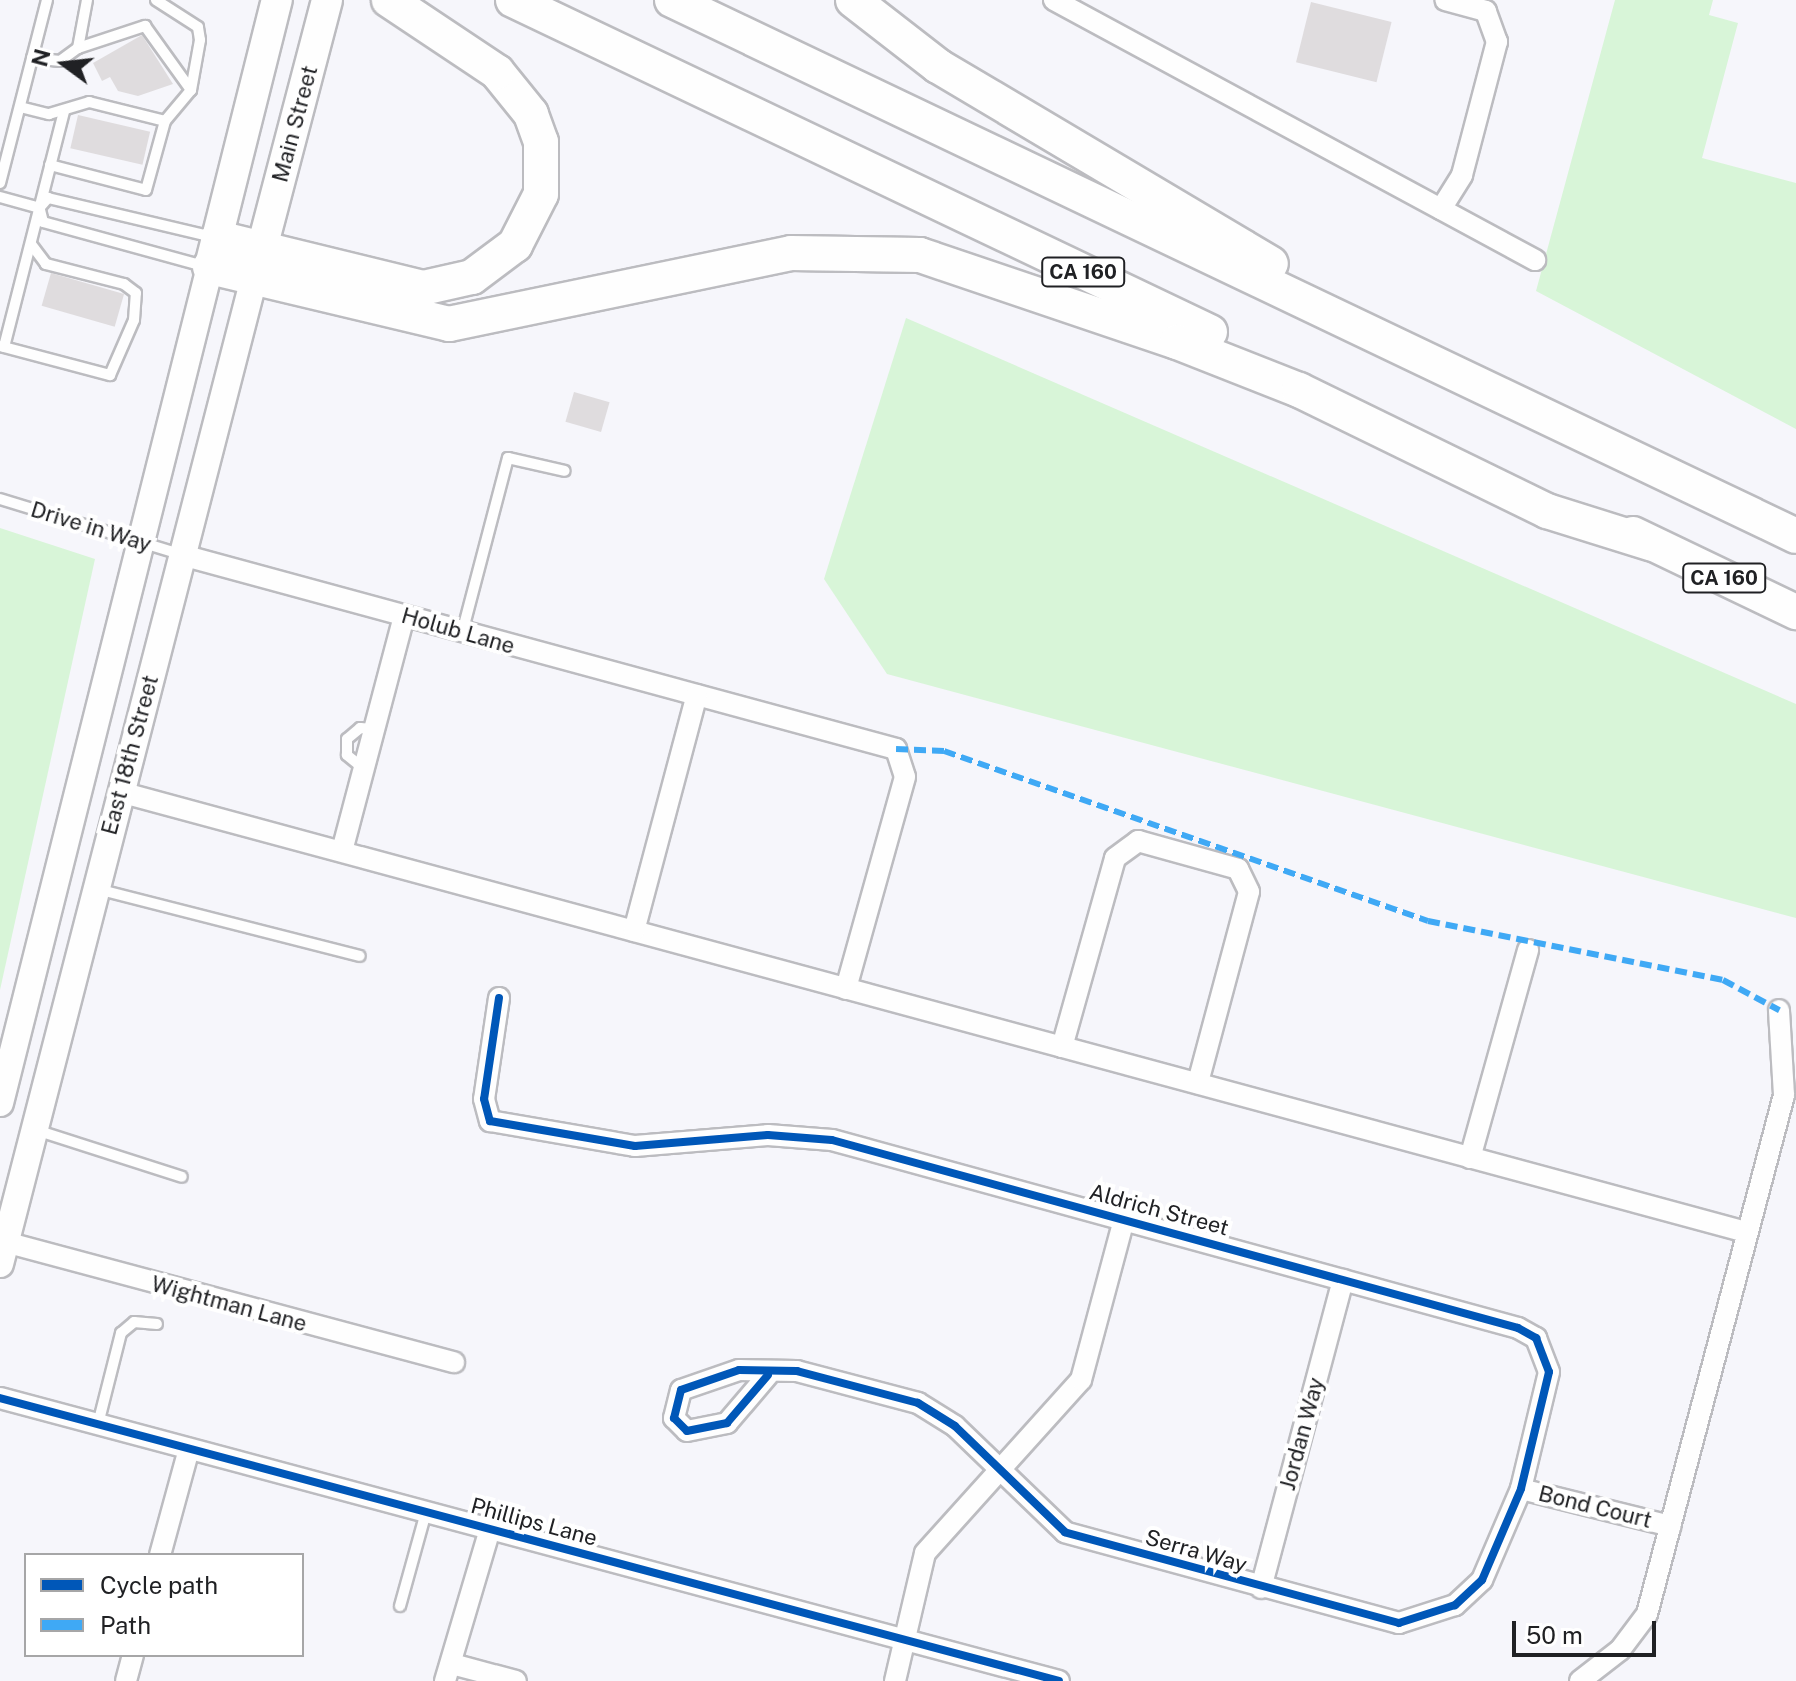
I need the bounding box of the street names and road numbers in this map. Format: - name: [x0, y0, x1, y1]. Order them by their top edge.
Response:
- street label: Main Street: [267, 63, 323, 185]
- road number: CA 160: [1041, 256, 1125, 288]
- street label: Drive in Way: [27, 496, 155, 558]
- road number: CA 160: [1682, 562, 1766, 594]
- street label: Holub Lane: [398, 602, 518, 660]
- street label: East 18th Street: [96, 672, 164, 838]
- street label: Aldrich Street: [1086, 1179, 1232, 1241]
- street label: Wightman Lane: [148, 1271, 310, 1337]
- street label: Jordan Way: [1274, 1374, 1330, 1494]
- street label: Bond Court: [1536, 1480, 1654, 1534]
- street label: Phillips Lane: [468, 1492, 600, 1552]
- street label: Serra Way: [1142, 1524, 1250, 1578]

